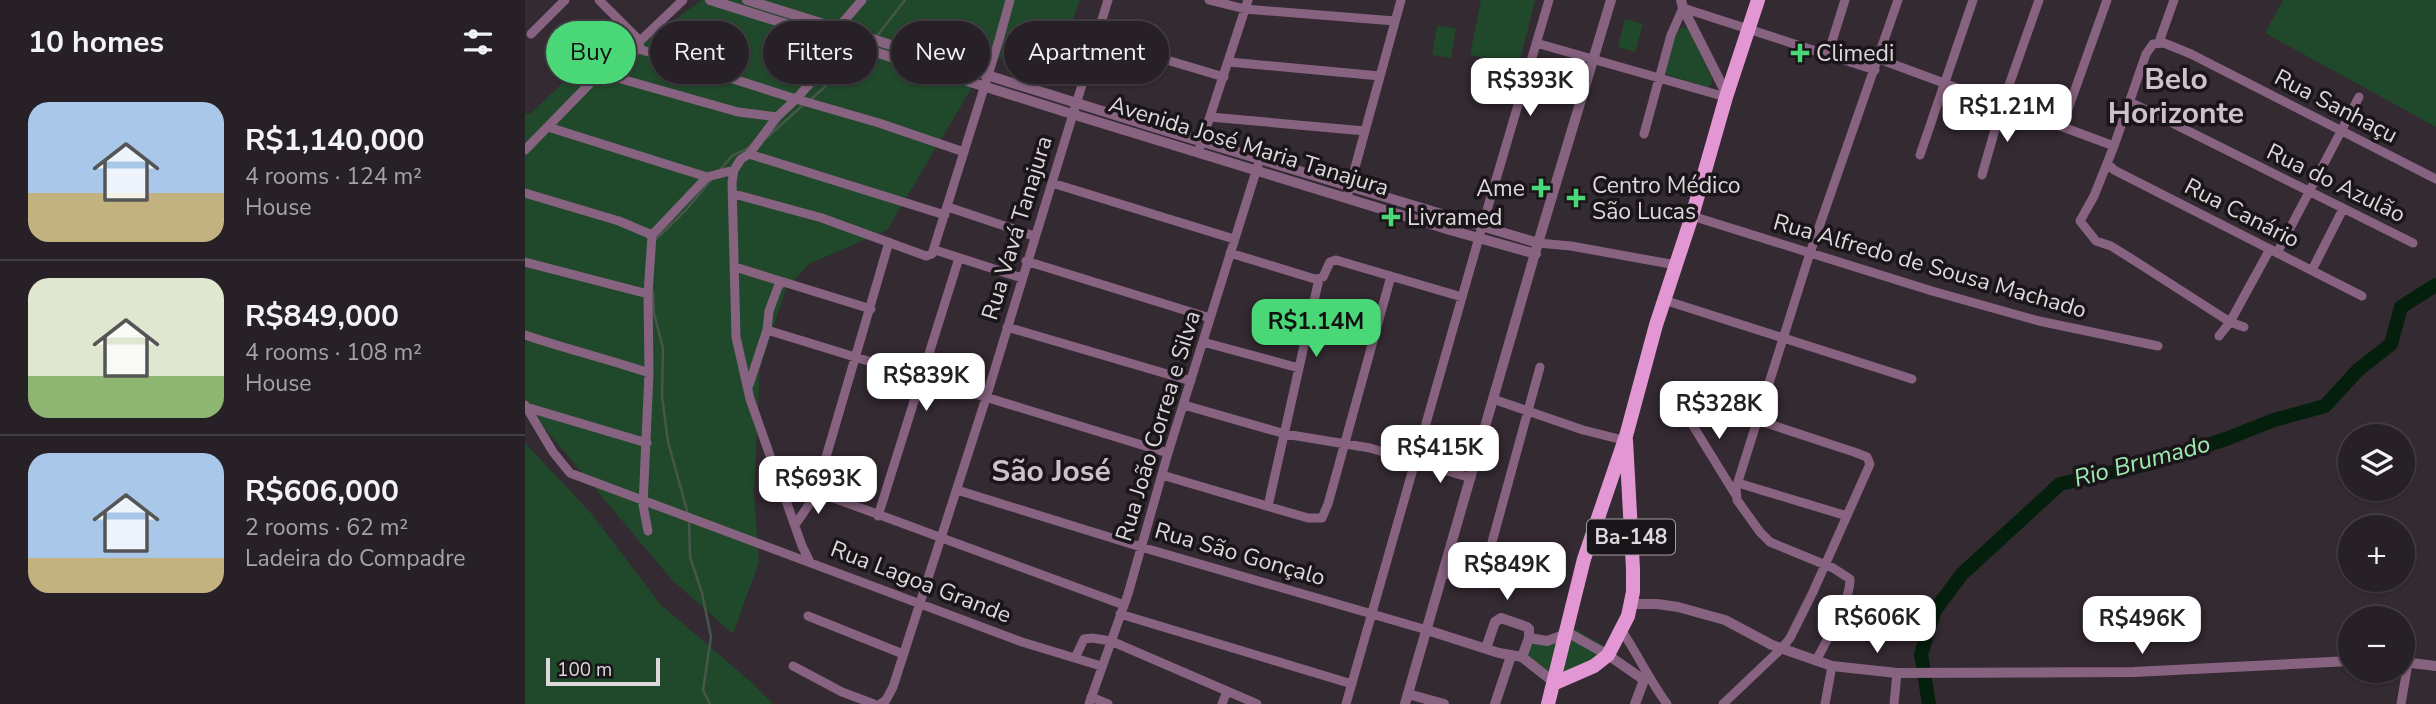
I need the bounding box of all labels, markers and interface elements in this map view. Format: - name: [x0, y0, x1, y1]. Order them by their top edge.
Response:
- chip: Buy: [546, 21, 636, 84]
- chip: Rent: [650, 21, 749, 84]
- chip: Filters: [763, 21, 877, 84]
- chip: New: [891, 21, 990, 84]
- chip: Apartment: [1004, 21, 1169, 84]
- text: 10 homes: [28, 22, 164, 63]
- icon: filters: [459, 23, 497, 61]
- place label: Climedi: [1816, 38, 1894, 69]
- marker: Climedi: [1790, 43, 1810, 63]
- pin: R$393K: [1473, 58, 1587, 118]
- district label: Belo Horizonte: [2108, 59, 2244, 134]
- street label: Rua Sanhaçu: [2269, 62, 2403, 150]
- text: R$393K: [1487, 65, 1573, 96]
- pin: R$1.21M: [1942, 85, 2072, 144]
- street label: Avenida José Maria Tanajura: [1105, 89, 1393, 203]
- text: R$1.21M: [1959, 91, 2055, 122]
- text: R$1,140,000: [245, 120, 424, 161]
- icon: home: [84, 130, 168, 214]
- street label: Rua Vavá Tanajura: [974, 132, 1060, 324]
- street label: Rua do Azulão: [2262, 136, 2410, 230]
- text: 4 rooms · 124 m²: [245, 161, 422, 192]
- place label: Centro Médico São Lucas: [1592, 170, 1741, 227]
- street label: Rua Canário: [2179, 171, 2305, 255]
- place label: Ame: [1476, 173, 1525, 204]
- marker: Ame: [1531, 178, 1551, 198]
- marker: Centro Médico São Lucas: [1566, 188, 1586, 208]
- text: House: [245, 192, 312, 223]
- place label: Livramed: [1407, 202, 1502, 233]
- street label: Rua Alfredo de Sousa Machado: [1770, 206, 2090, 326]
- marker: Livramed: [1381, 207, 1401, 227]
- text: R$849,000: [245, 296, 399, 337]
- pin: R$1.14M: [1251, 300, 1381, 359]
- icon: home: [84, 306, 168, 390]
- text: R$1.14M: [1268, 306, 1364, 337]
- street label: Rua João Correa e Silva: [1108, 307, 1208, 545]
- text: 4 rooms · 108 m²: [245, 337, 422, 368]
- pin: R$839K: [869, 354, 983, 413]
- text: R$839K: [883, 360, 969, 391]
- text: House: [245, 368, 312, 399]
- pin: R$328K: [1662, 382, 1776, 441]
- text: R$328K: [1676, 388, 1762, 419]
- map controls: [2338, 424, 2415, 683]
- button: layers: [2338, 424, 2415, 501]
- pin: R$415K: [1383, 426, 1497, 485]
- water label: Rio Brumado: [2070, 427, 2214, 495]
- text: R$415K: [1397, 432, 1483, 463]
- district label: São José: [991, 451, 1111, 492]
- pin: R$693K: [761, 456, 875, 516]
- text: R$693K: [775, 463, 861, 494]
- text: R$606,000: [245, 471, 399, 512]
- icon: home: [84, 481, 168, 565]
- text: 2 rooms · 62 m²: [245, 512, 408, 543]
- street label: Rua São Gonçalo: [1151, 515, 1329, 593]
- button: +: [2338, 515, 2415, 592]
- road number: Ba-148: [1587, 520, 1675, 554]
- street label: Rua Lagoa Grande: [826, 533, 1016, 631]
- pin: R$849K: [1450, 542, 1564, 602]
- text: Ladeira do Compadre: [245, 543, 465, 574]
- text: R$849K: [1464, 549, 1550, 580]
- pin: R$606K: [1820, 596, 1934, 655]
- pin: R$496K: [2085, 596, 2199, 656]
- text: R$606K: [1834, 602, 1920, 633]
- text: R$496K: [2099, 603, 2185, 634]
- button: −: [2338, 606, 2415, 683]
- scale bar: [546, 655, 660, 687]
- text: 100 m: [557, 657, 612, 683]

